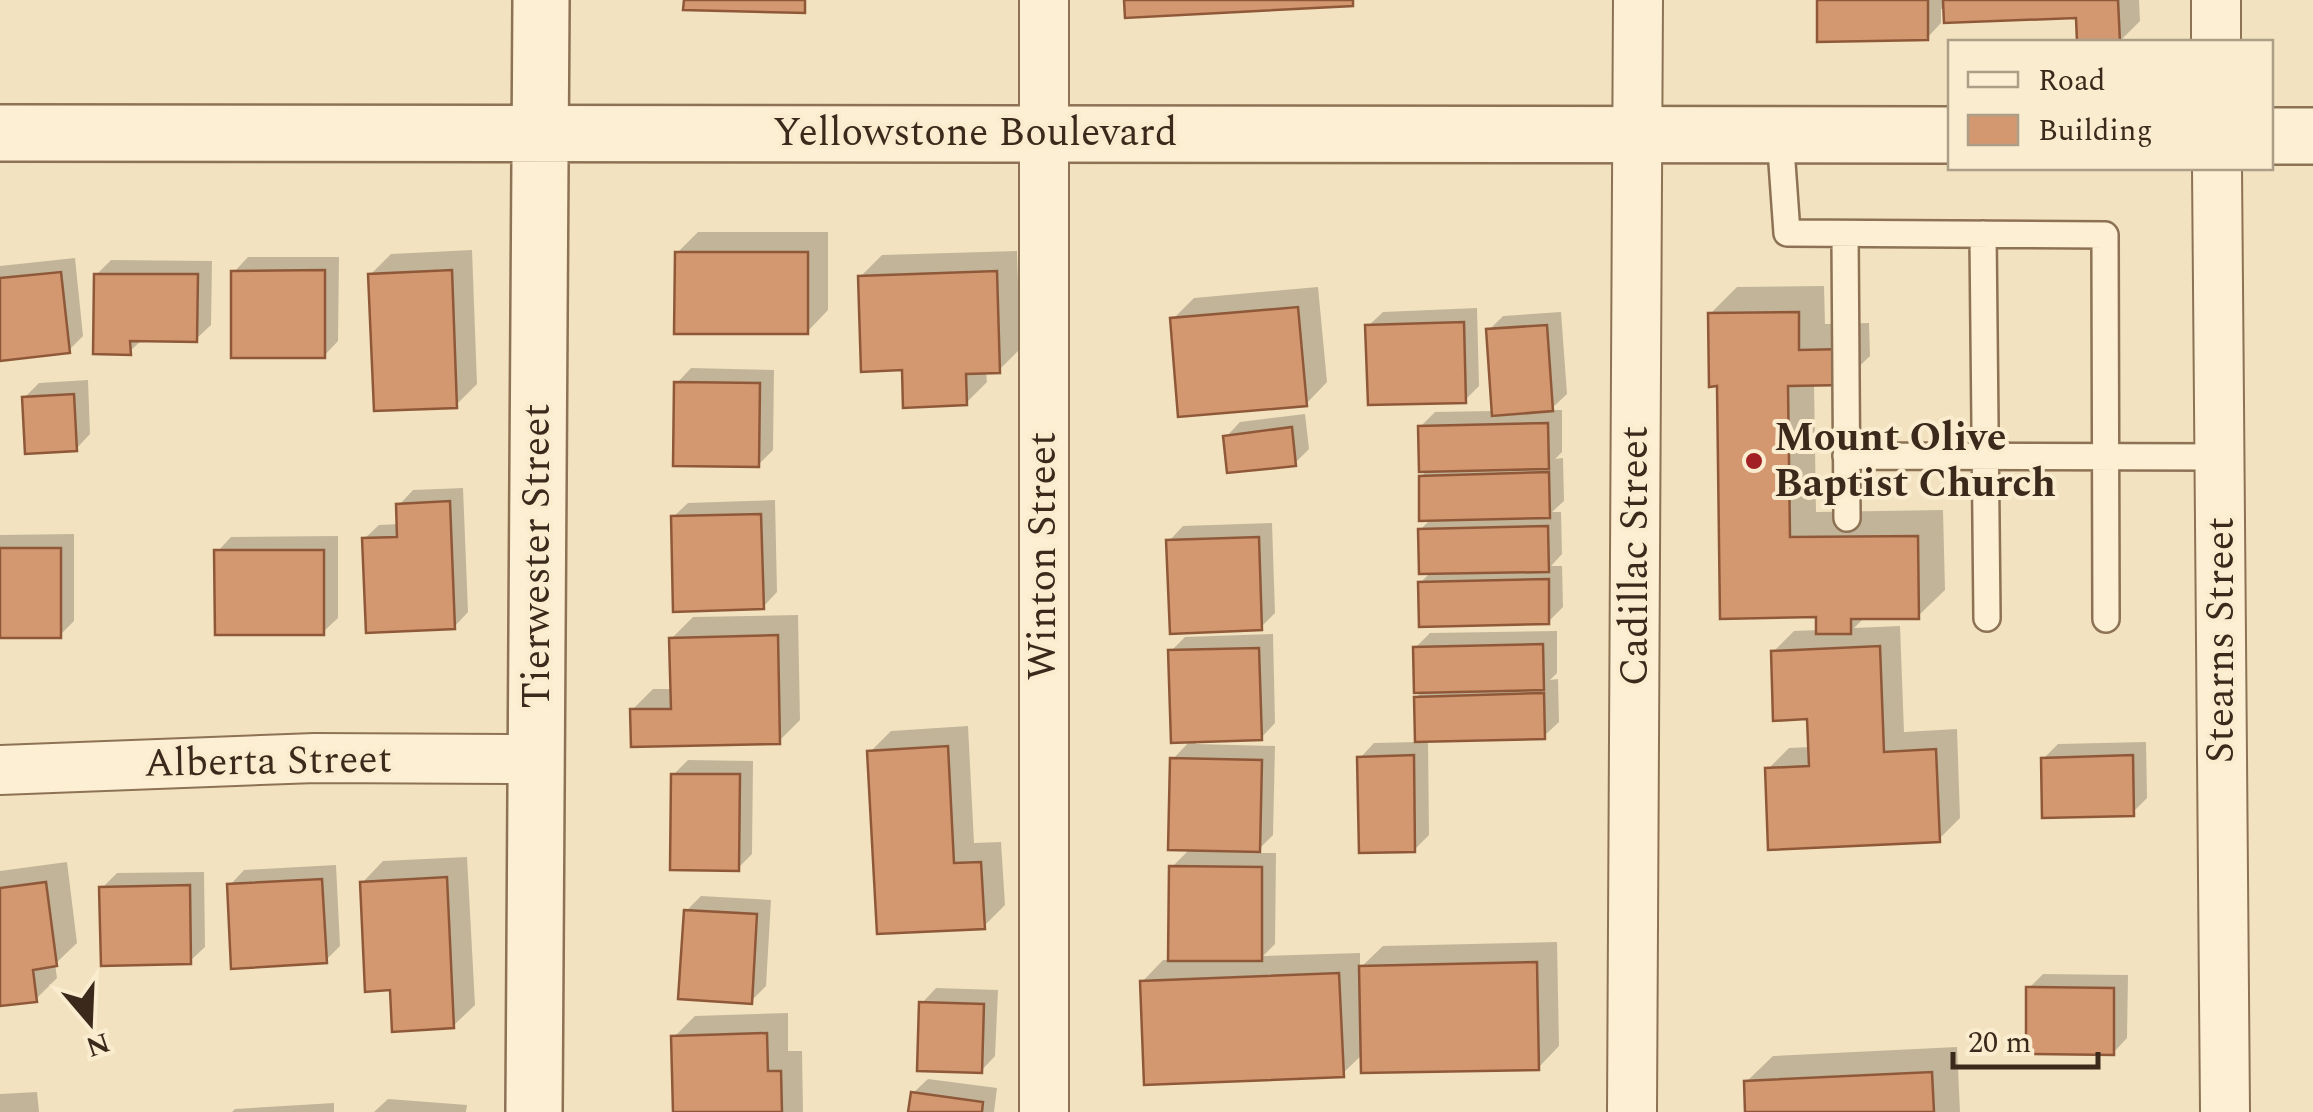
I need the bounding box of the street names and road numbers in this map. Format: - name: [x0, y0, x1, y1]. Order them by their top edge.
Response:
- street label: Yellowstone Boulevard: [773, 103, 1177, 164]
- street label: Tierwester Street: [507, 403, 568, 709]
- street label: Cadillac Street: [1605, 426, 1666, 686]
- street label: Winton Street: [1013, 432, 1074, 680]
- street label: Stearns Street: [2191, 517, 2252, 763]
- street label: Alberta Street: [144, 729, 392, 795]

